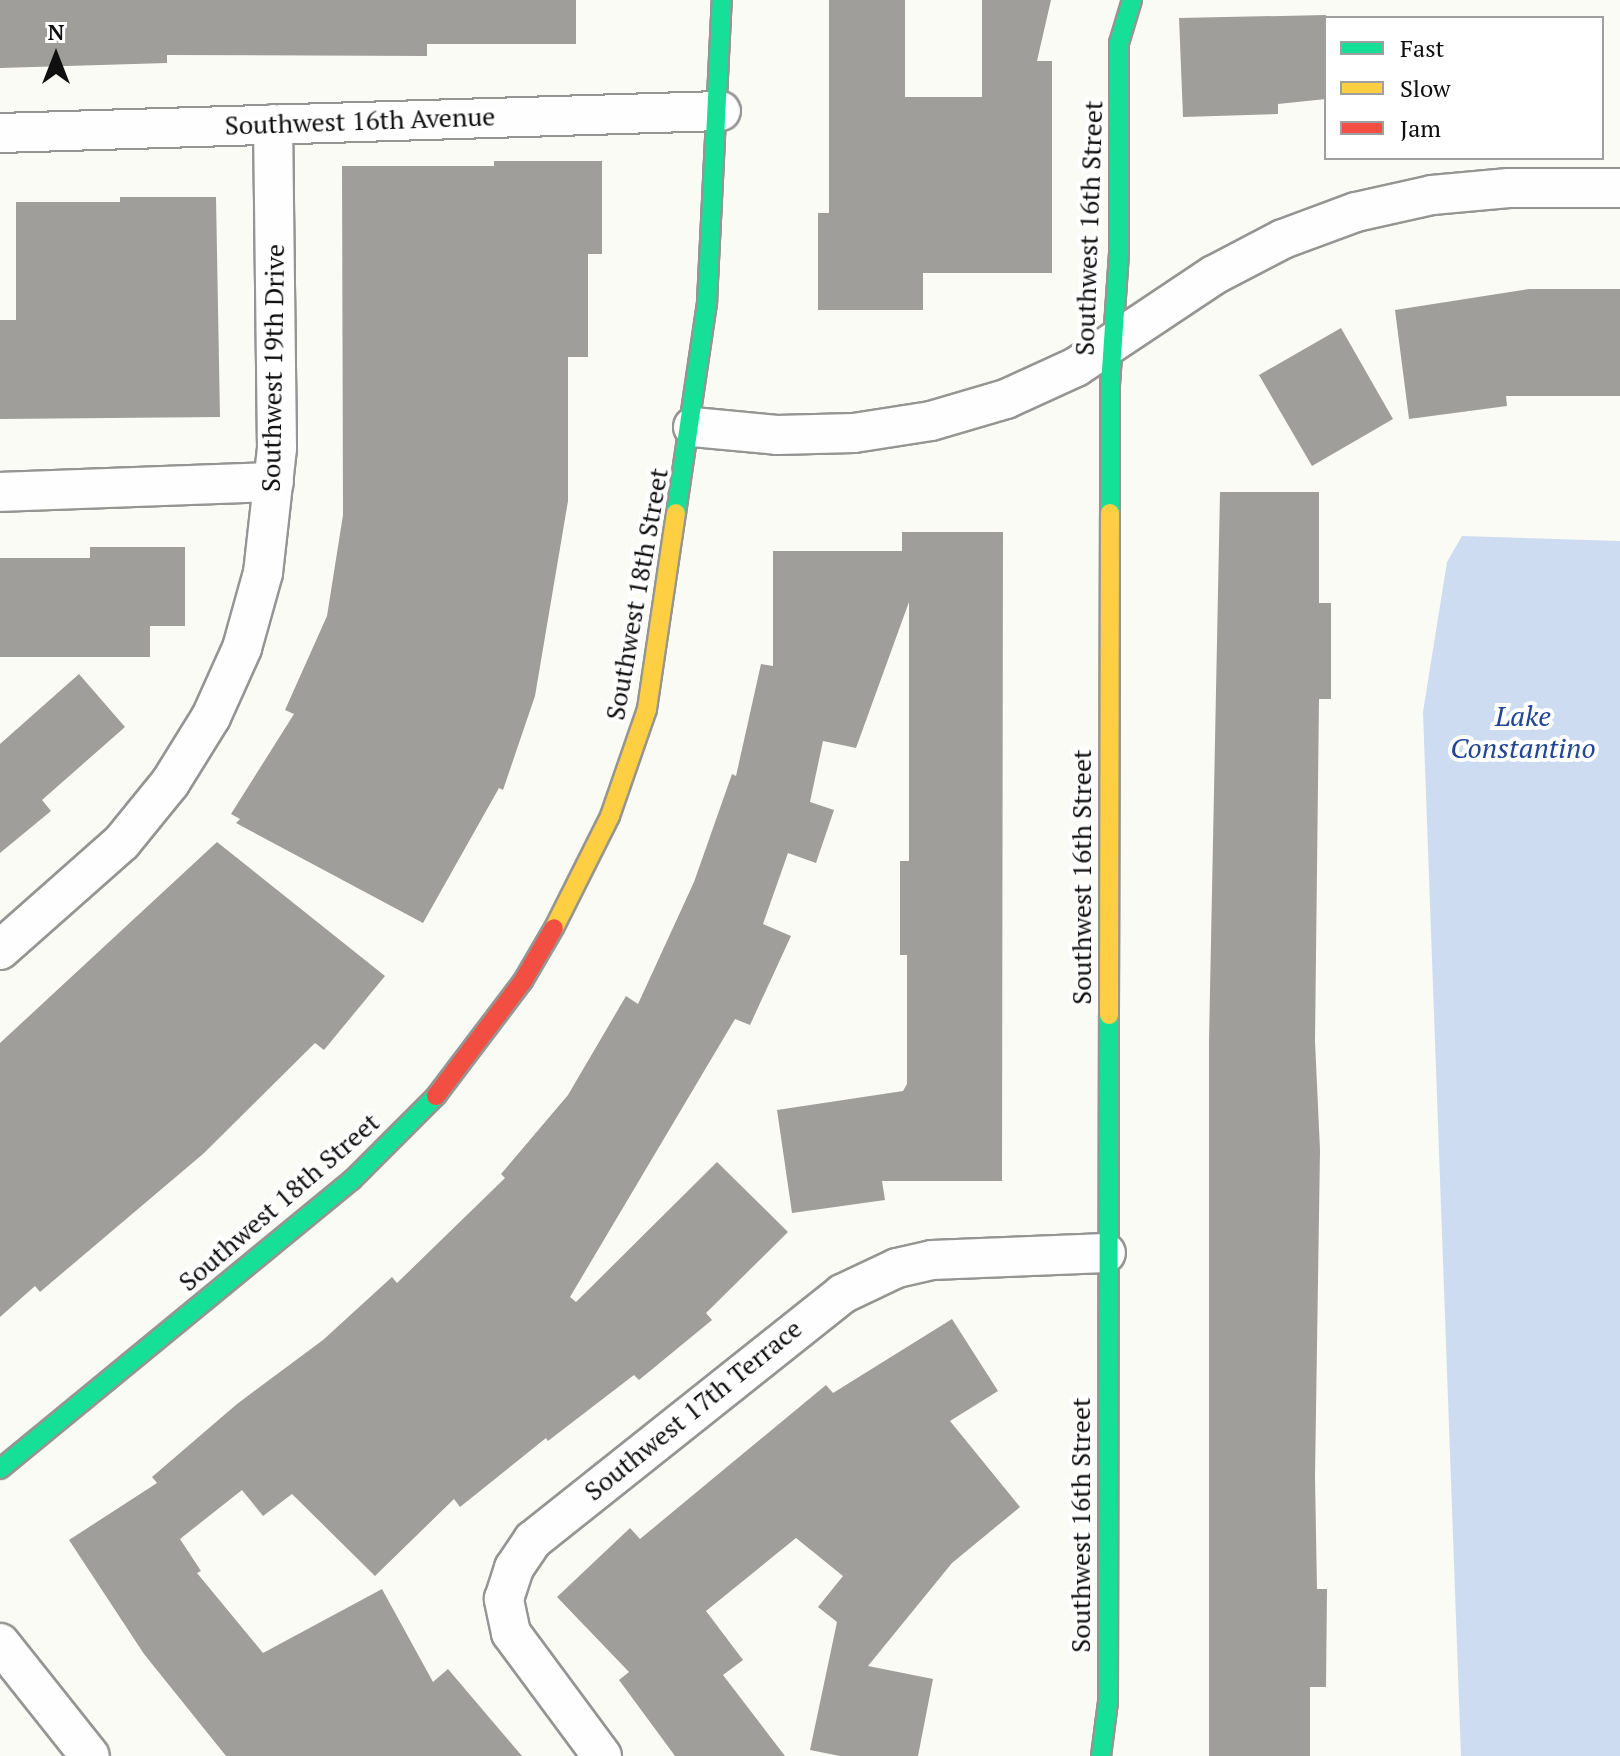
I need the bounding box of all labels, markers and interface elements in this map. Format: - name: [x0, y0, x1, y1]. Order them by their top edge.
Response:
- north arrow: [16, 16, 96, 96]
- legend: [1324, 16, 1604, 160]
- text: N: [48, 17, 64, 46]
- text: Fast: [1400, 32, 1444, 64]
- text: Slow: [1400, 72, 1451, 104]
- street label: Southwest 16th Street: [1069, 100, 1109, 356]
- street label: Southwest 16th Avenue: [224, 101, 496, 141]
- text: Jam: [1400, 112, 1441, 144]
- street label: Southwest 19th Drive: [255, 244, 291, 492]
- street label: Southwest 18th Street: [599, 466, 675, 722]
- water label: Lake Constantino: [1450, 699, 1596, 765]
- street label: Southwest 16th Street: [1066, 749, 1098, 1005]
- street label: Southwest 18th Street: [172, 1106, 386, 1298]
- street label: Southwest 17th Terrace: [578, 1313, 808, 1507]
- street label: Southwest 16th Street: [1065, 1397, 1097, 1653]

